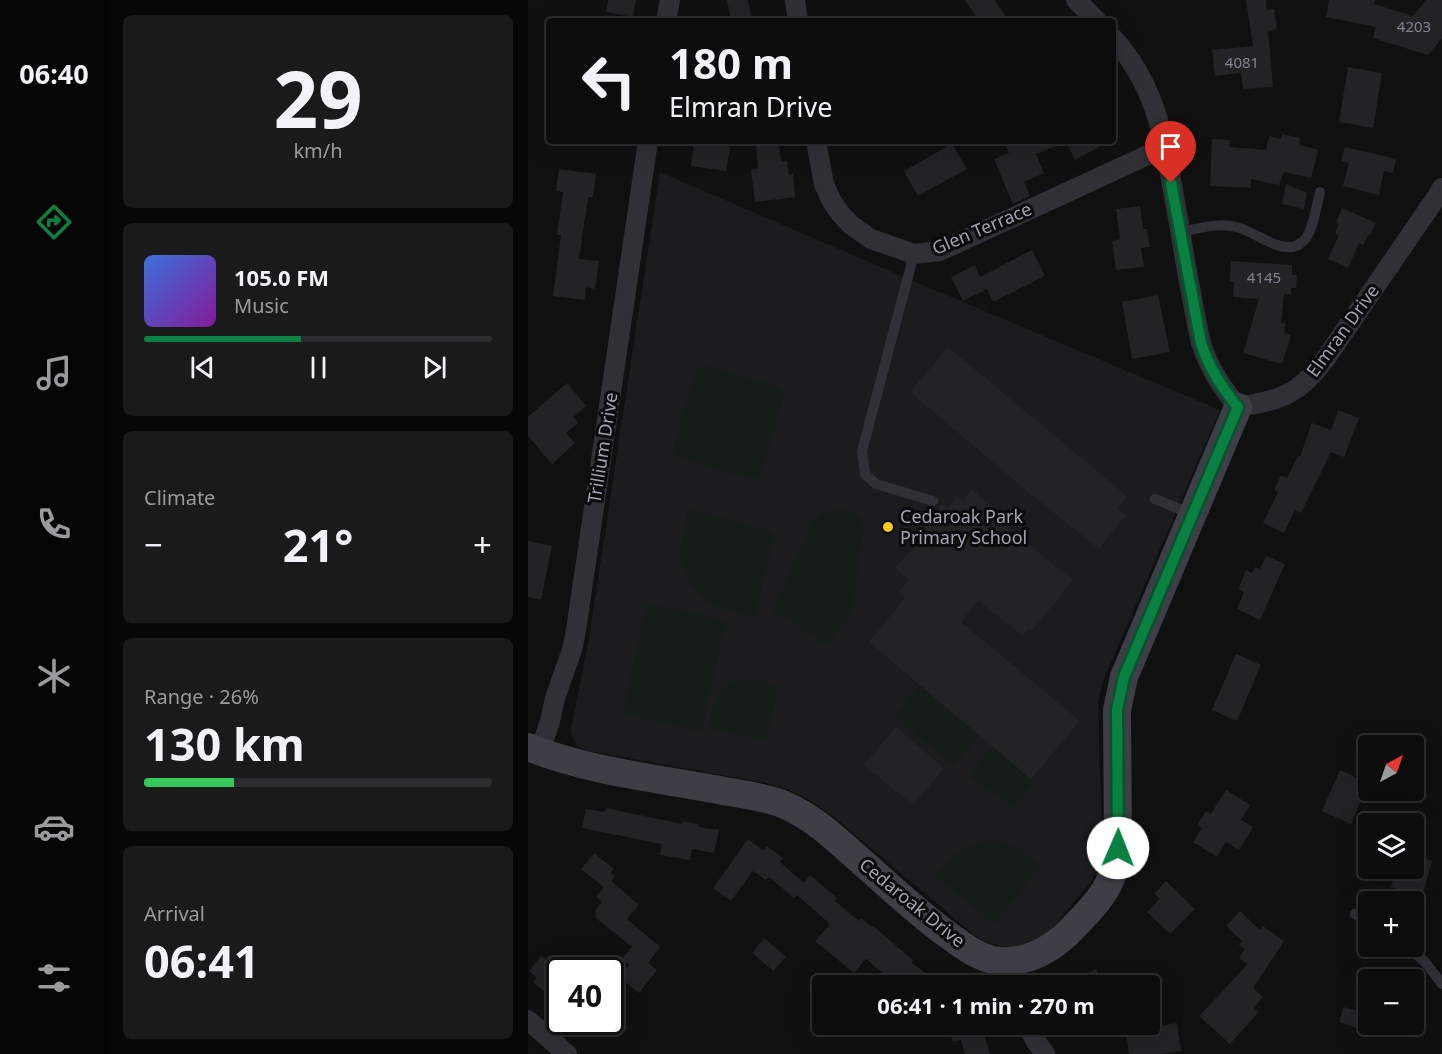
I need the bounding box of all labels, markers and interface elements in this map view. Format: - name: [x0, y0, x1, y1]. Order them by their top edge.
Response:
- house number: 4203: [1397, 16, 1431, 36]
- text: 180 m: [669, 34, 793, 91]
- icon: left: [570, 42, 648, 120]
- text: 29: [273, 45, 363, 151]
- house number: 4081: [1225, 52, 1259, 72]
- text: 06:40: [19, 55, 89, 92]
- text: Elmran Drive: [669, 88, 832, 125]
- pin: [1145, 121, 1196, 183]
- icon: arrive: [1154, 130, 1187, 163]
- text: km/h: [293, 137, 343, 164]
- street label: Glen Terrace: [928, 196, 1035, 260]
- icon: directions: [33, 201, 75, 243]
- text: 105.0 FM: [234, 262, 329, 292]
- house number: 4145: [1247, 267, 1281, 287]
- street label: Elmran Drive: [1300, 279, 1384, 382]
- text: Music: [234, 292, 289, 319]
- icon: previous: [186, 351, 219, 384]
- icon: pause: [302, 351, 335, 384]
- icon: next: [418, 351, 451, 384]
- icon: music: [33, 352, 75, 394]
- street label: Trillium Drive: [581, 391, 623, 505]
- text: Climate: [144, 484, 215, 511]
- icon: phone: [33, 503, 75, 545]
- place label: Cedaroak Park Primary School: [900, 504, 1027, 549]
- text: 21°: [283, 514, 353, 575]
- marker: Cedaroak Park Primary School: [881, 520, 895, 534]
- text: −: [144, 522, 163, 567]
- text: +: [473, 522, 492, 567]
- icon: climate: [33, 655, 75, 697]
- text: Range · 26%: [144, 683, 259, 710]
- text: 130 km: [144, 713, 305, 774]
- north arrow: [1358, 735, 1424, 801]
- map controls: [1358, 735, 1424, 1035]
- icon: car: [33, 806, 75, 848]
- button: layers: [1358, 813, 1424, 879]
- position arrow: [1086, 816, 1150, 880]
- street label: Cedaroak Drive: [855, 852, 971, 952]
- button: +: [1358, 891, 1424, 957]
- text: Arrival: [144, 900, 205, 927]
- text: 06:41: [144, 930, 260, 991]
- icon: filters: [33, 957, 75, 999]
- speed limit sign: 40: [546, 957, 624, 1035]
- button: −: [1358, 969, 1424, 1035]
- text: 06:41 · 1 min · 270 m: [877, 990, 1095, 1020]

